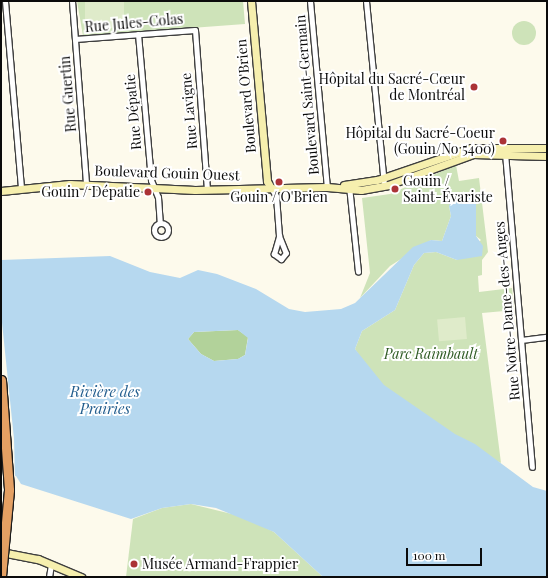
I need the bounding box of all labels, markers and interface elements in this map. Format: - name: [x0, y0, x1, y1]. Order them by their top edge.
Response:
- street label: Rue Jules-Colas: [84, 10, 184, 36]
- street label: Boulevard Saint-Germain: [292, 14, 322, 176]
- street label: Boulevard O'Brien: [233, 38, 259, 154]
- street label: Rue Guertin: [56, 55, 80, 133]
- place label: Hôpital du Sacré-Cœur de Montréal: [319, 71, 465, 104]
- street label: Rue Lavigne: [177, 72, 201, 150]
- street label: Rue Dépatie: [121, 73, 145, 151]
- marker: Hôpital du Sacré-Cœur de Montréal: [468, 81, 480, 93]
- place label: Hôpital du Sacré-Coeur (Gouin/No 5400): [345, 125, 495, 158]
- marker: Hôpital du Sacré-Coeur (Gouin/No 5400): [498, 136, 508, 146]
- street label: Boulevard Gouin Ouest: [94, 162, 240, 184]
- place label: Gouin / Saint-Évariste: [403, 173, 493, 206]
- marker: Gouin / O'Brien: [274, 177, 284, 187]
- place label: Gouin / Dépatie: [41, 184, 140, 200]
- marker: Gouin / Saint-Évariste: [390, 184, 400, 194]
- marker: Gouin / Dépatie: [143, 187, 153, 197]
- place label: Gouin / O'Brien: [230, 189, 328, 205]
- street label: Rue Notre-Dame-des-Anges: [491, 221, 523, 401]
- park label: Parc Raimbault: [384, 346, 478, 362]
- water label: Rivière des Prairies: [70, 382, 140, 417]
- scale bar: [408, 540, 484, 566]
- text: 100 m: [413, 547, 445, 563]
- place label: Musée Armand-Frappier: [142, 556, 299, 572]
- marker: Musée Armand-Frappier: [129, 559, 139, 569]

